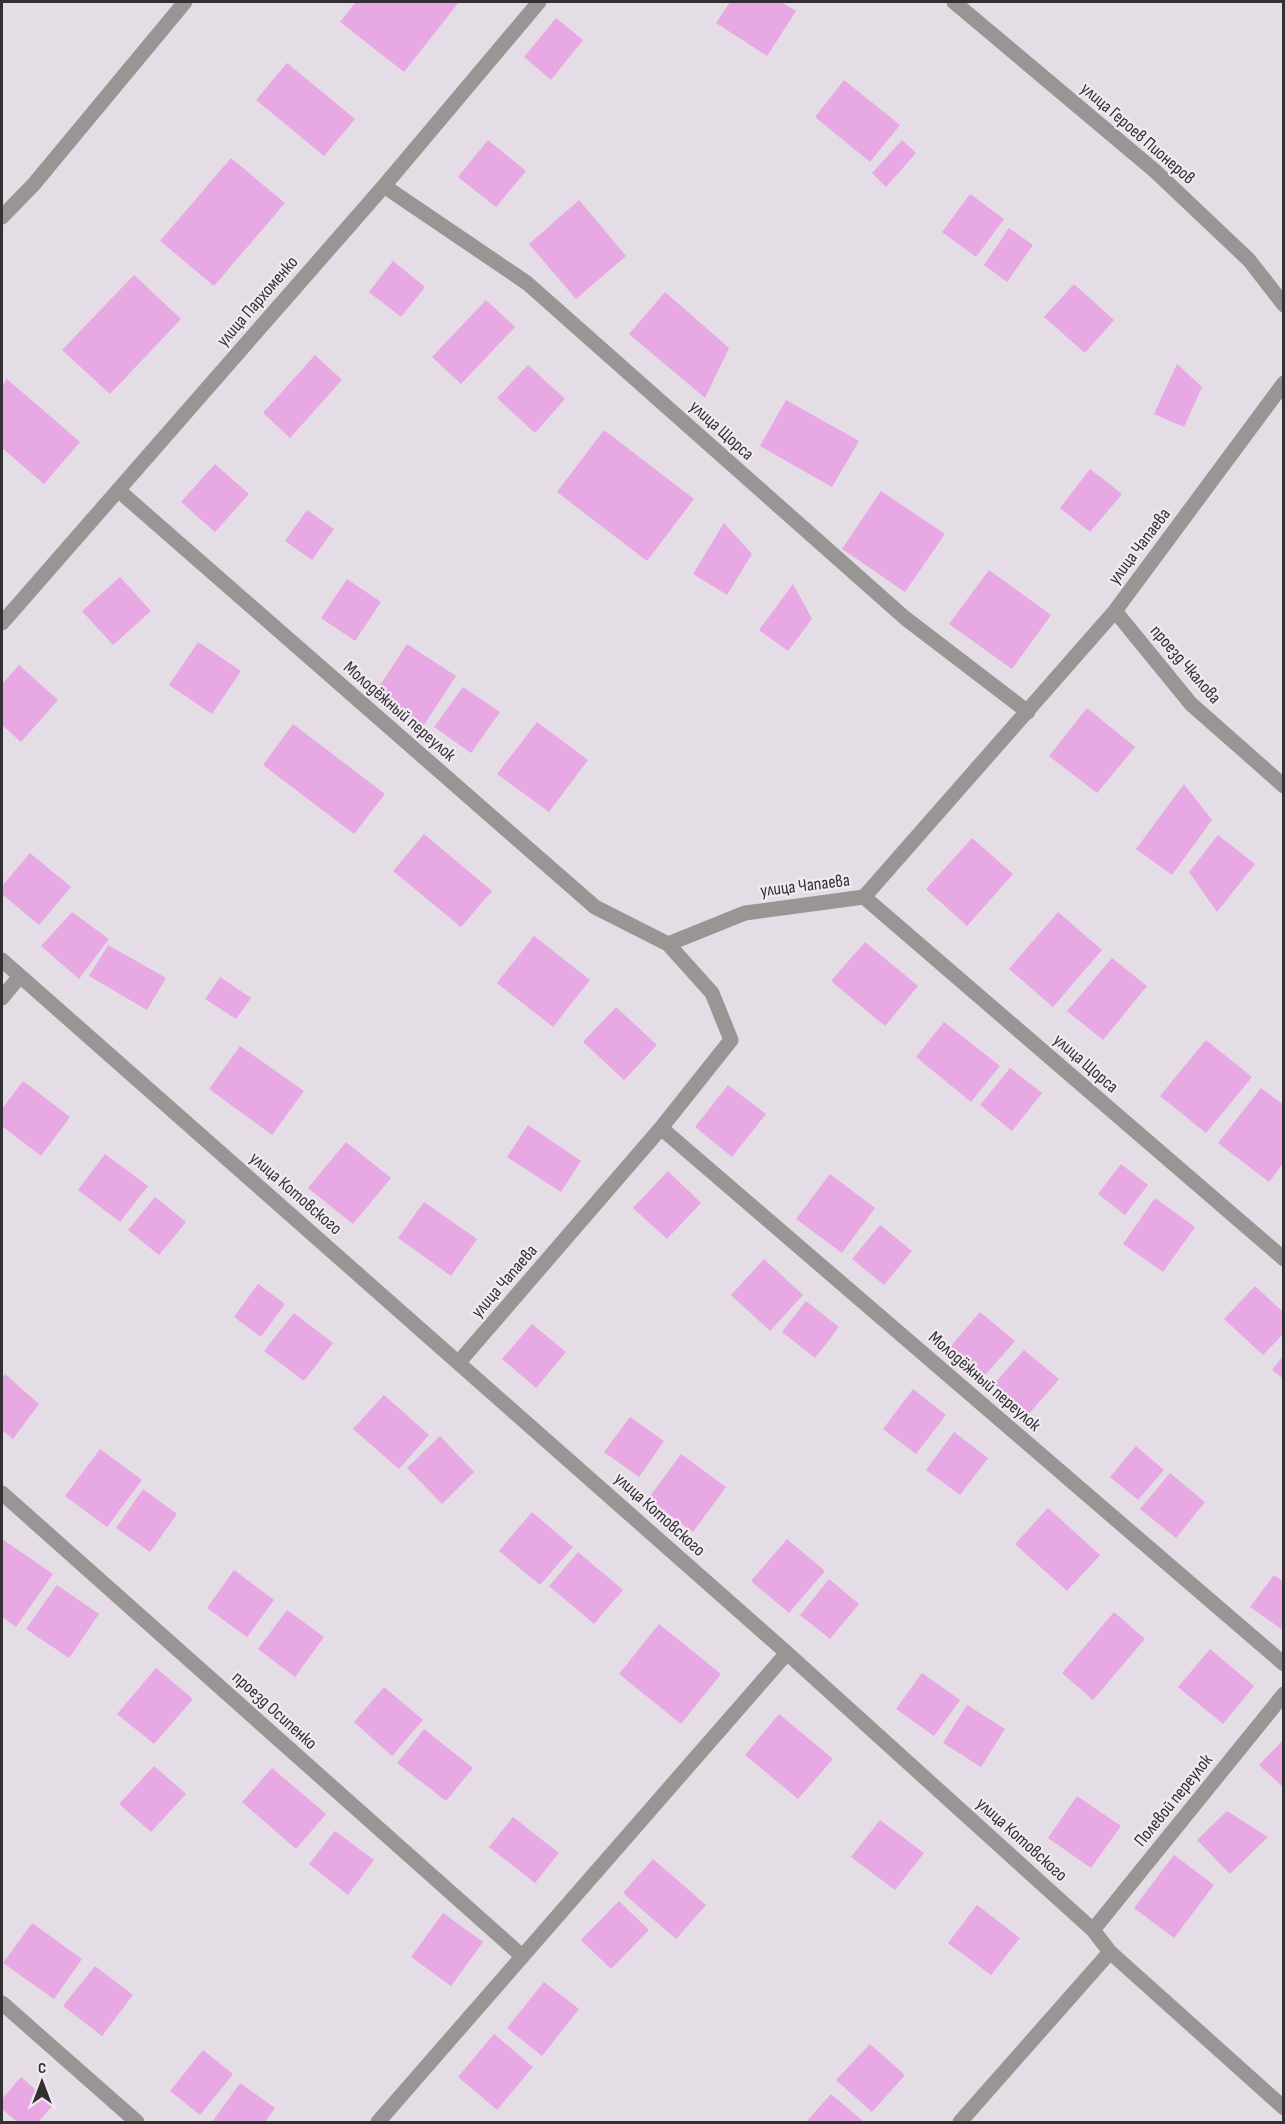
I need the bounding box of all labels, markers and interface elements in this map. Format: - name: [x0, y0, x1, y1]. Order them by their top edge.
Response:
- street label: улица Героев Пионеров: [1076, 78, 1199, 189]
- street label: улица Пархоменко: [212, 252, 302, 351]
- street label: улица Щорса: [685, 396, 758, 465]
- street label: улица Чапаева: [1104, 504, 1175, 589]
- street label: проезд Чкалова: [1146, 621, 1226, 708]
- street label: Молодёжный переулок: [339, 657, 460, 766]
- street label: улица Чапаева: [759, 870, 851, 901]
- street label: улица Щорса: [1049, 1029, 1122, 1097]
- street label: улица Котовского: [245, 1148, 346, 1239]
- street label: улица Чапаева: [467, 1240, 542, 1322]
- street label: Молодёжный переулок: [924, 1327, 1045, 1436]
- street label: улица Котовского: [610, 1468, 710, 1561]
- street label: проезд Осипенко: [228, 1667, 321, 1754]
- street label: Полевой переулок: [1130, 1750, 1217, 1851]
- street label: улица Котовского: [972, 1793, 1072, 1886]
- north arrow: [12, 2052, 72, 2112]
- text: С: [38, 2059, 46, 2078]

